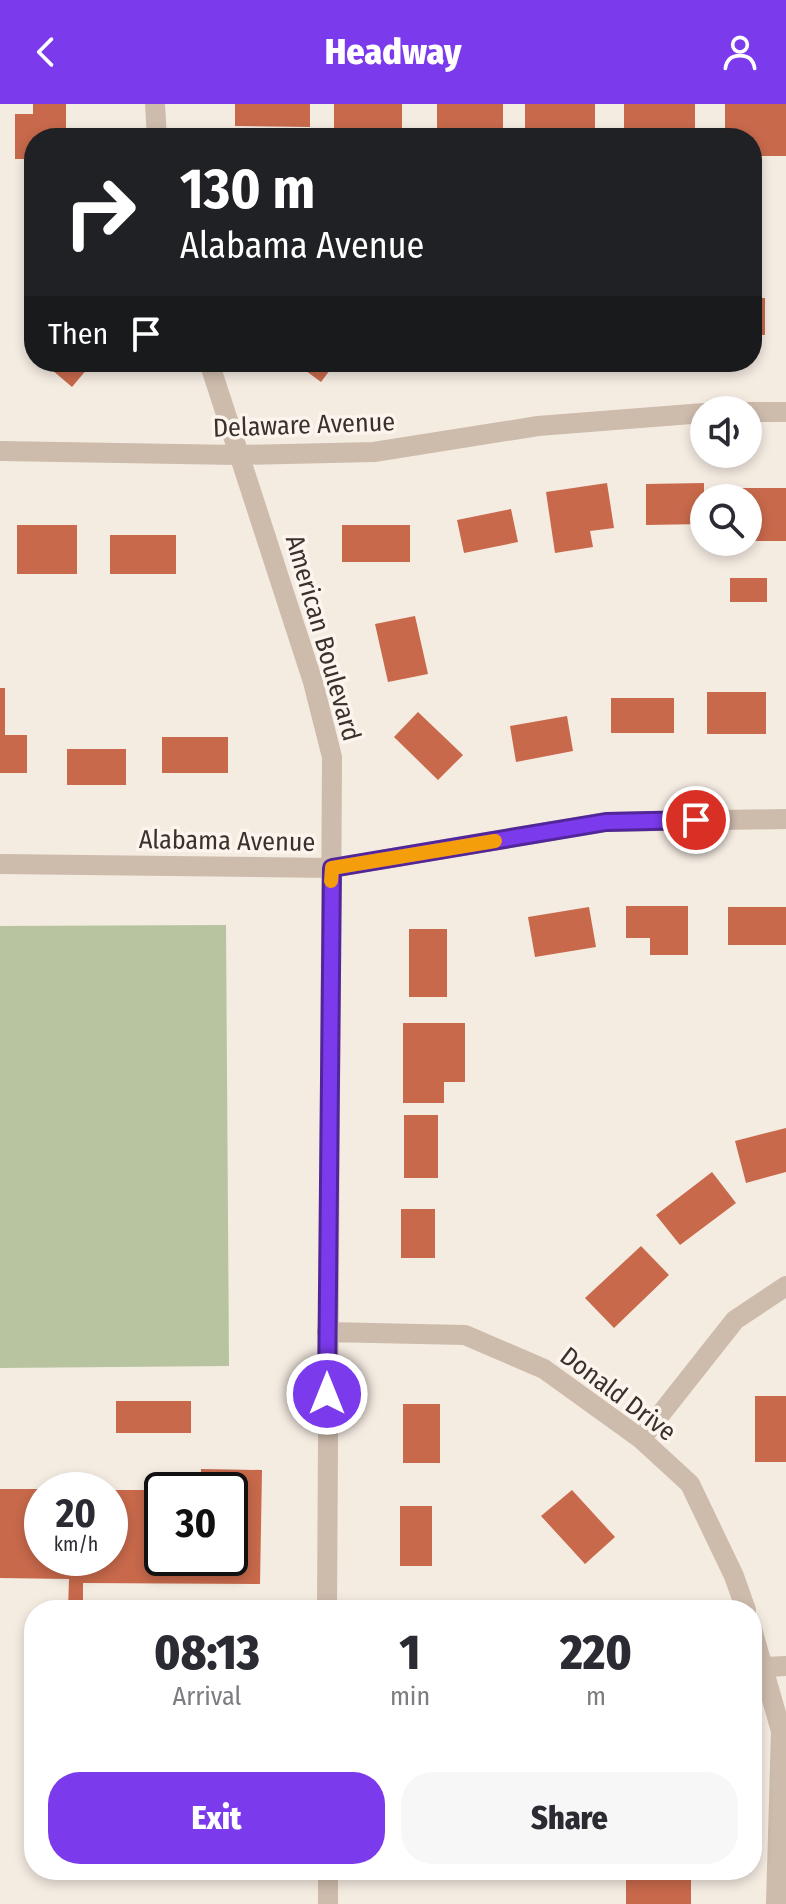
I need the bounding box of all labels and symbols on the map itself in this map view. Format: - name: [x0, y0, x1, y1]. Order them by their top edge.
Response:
- street label: Delaware Avenue: [212, 406, 396, 444]
- street label: American Boulevard: [279, 531, 367, 745]
- pin: [662, 786, 730, 854]
- street label: Alabama Avenue: [139, 824, 315, 858]
- street label: Donald Drive: [554, 1340, 682, 1448]
- position arrow: [285, 1352, 369, 1436]
- speed limit sign: 30: [144, 1472, 248, 1576]

